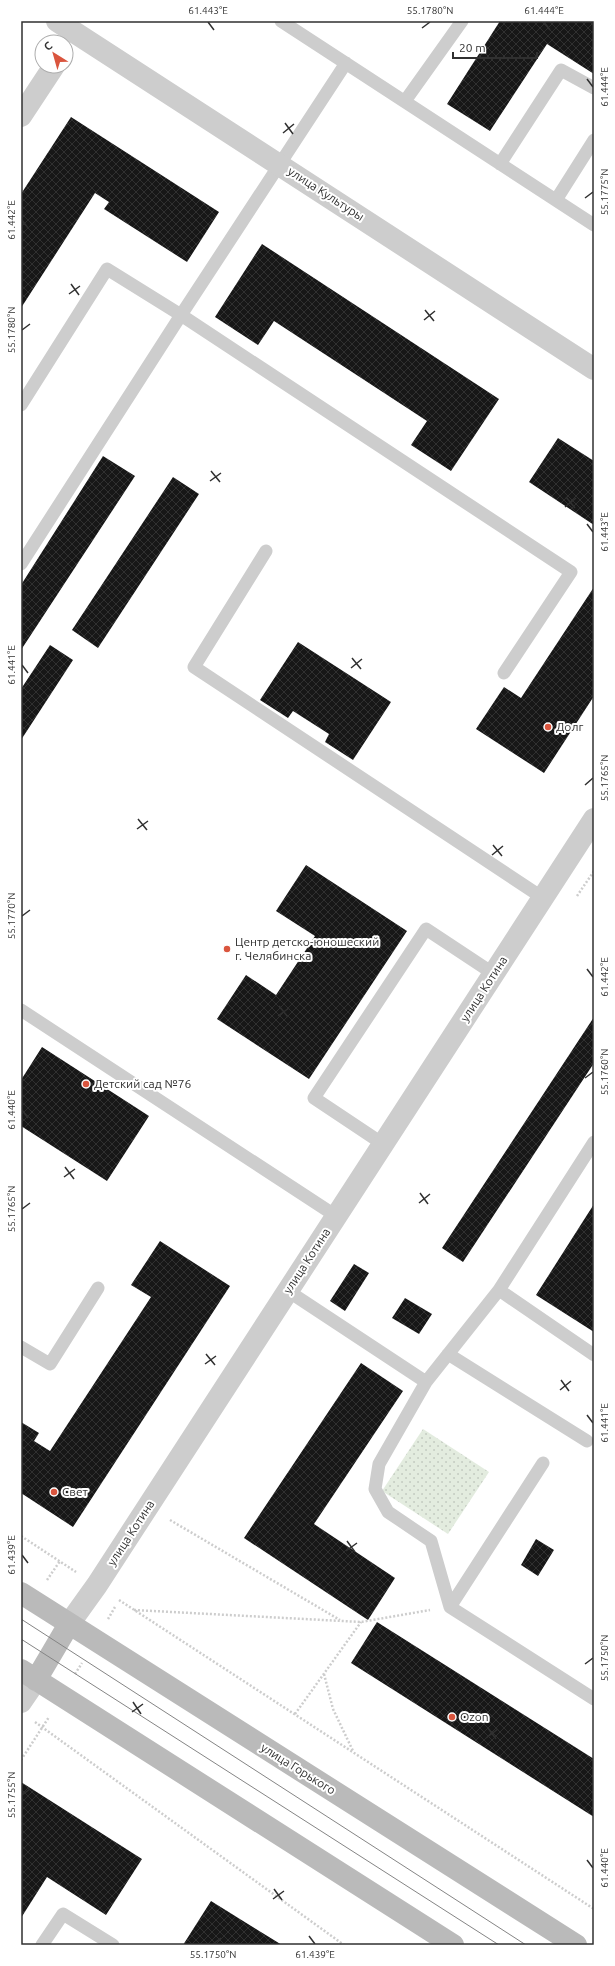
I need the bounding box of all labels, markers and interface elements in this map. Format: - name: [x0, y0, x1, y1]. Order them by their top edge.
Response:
- text: 61.443°E: [188, 5, 228, 16]
- text: 55.1780°N: [407, 5, 453, 16]
- text: 61.444°E: [524, 5, 564, 16]
- north arrow: [34, 34, 74, 74]
- scale bar: [453, 34, 537, 60]
- text: С: [42, 39, 54, 53]
- text: 20 m: [459, 41, 486, 54]
- text: 61.444°E: [599, 67, 610, 107]
- street label: улица Культуры: [286, 164, 367, 223]
- text: 55.1775°N: [599, 169, 610, 215]
- text: 61.442°E: [6, 200, 17, 240]
- text: 55.1780°N: [6, 307, 17, 353]
- text: 61.443°E: [599, 512, 610, 552]
- text: 61.441°E: [6, 645, 17, 685]
- place label: Долг: [556, 720, 583, 733]
- marker: Долг: [543, 722, 553, 732]
- text: 55.1765°N: [599, 755, 610, 801]
- text: 55.1770°N: [6, 893, 17, 939]
- place label: Центр детско-юношеский г. Челябинска: [235, 935, 379, 962]
- marker: Центр детско-юношеский г. Челябинска: [222, 944, 232, 954]
- street label: улица Котина: [458, 954, 510, 1024]
- text: 61.442°E: [599, 957, 610, 997]
- text: 55.1760°N: [599, 1049, 610, 1095]
- place label: Детский сад №76: [94, 1077, 192, 1090]
- marker: Детский сад №76: [81, 1079, 91, 1089]
- text: 61.440°E: [6, 1090, 17, 1130]
- text: 55.1765°N: [6, 1186, 17, 1232]
- street label: улица Котина: [281, 1226, 333, 1296]
- text: 61.441°E: [599, 1403, 610, 1443]
- place label: Свет: [62, 1485, 89, 1498]
- marker: Свет: [49, 1487, 59, 1497]
- street label: улица Котина: [105, 1498, 157, 1568]
- text: 61.439°E: [6, 1535, 17, 1575]
- text: 55.1750°N: [599, 1635, 610, 1681]
- place label: Ozon: [460, 1710, 489, 1723]
- marker: Ozon: [447, 1712, 457, 1722]
- street label: улица Горького: [259, 1740, 338, 1797]
- text: 55.1755°N: [6, 1772, 17, 1818]
- text: 61.440°E: [599, 1848, 610, 1888]
- text: 55.1750°N: [190, 1949, 236, 1960]
- text: 61.439°E: [295, 1949, 335, 1960]

